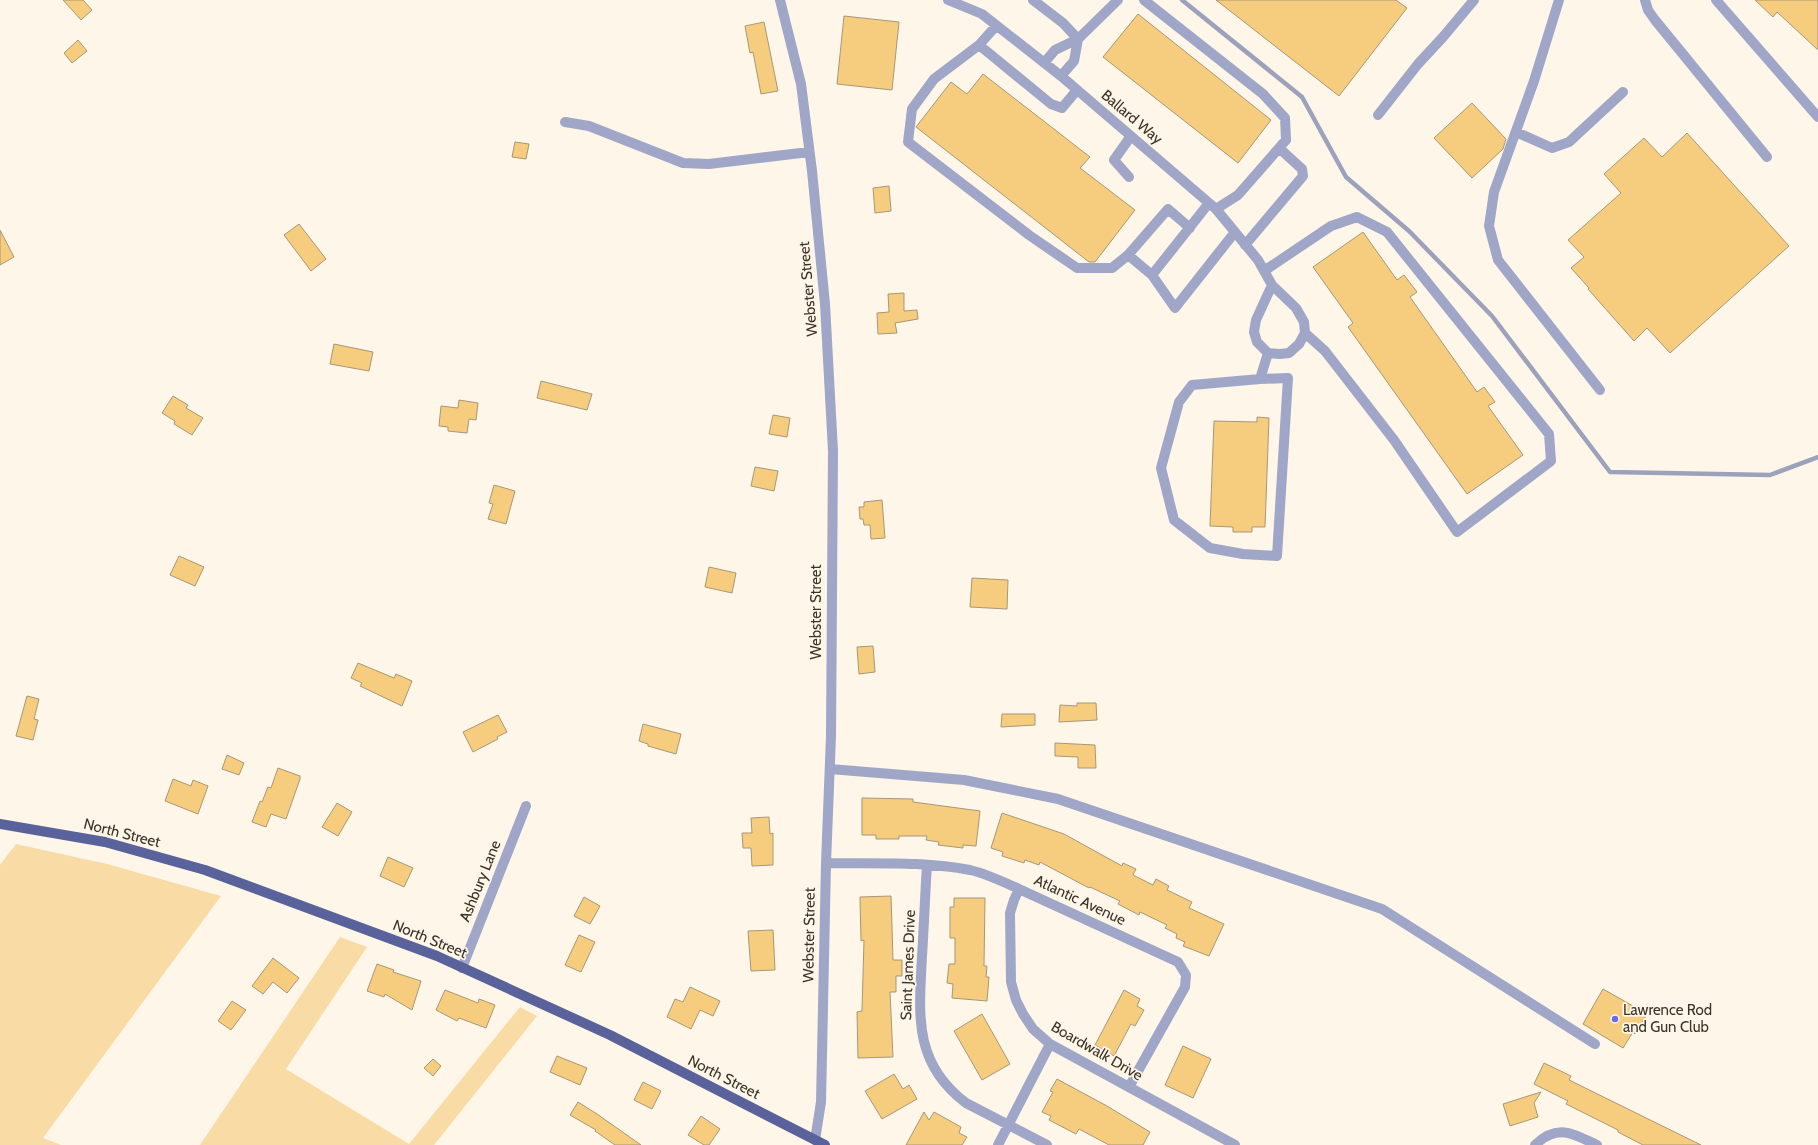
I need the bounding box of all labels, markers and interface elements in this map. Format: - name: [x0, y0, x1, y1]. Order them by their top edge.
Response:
- street label: Ballard Way: [1098, 86, 1167, 148]
- street label: Webster Street: [795, 241, 821, 337]
- street label: Webster Street: [807, 564, 825, 660]
- street label: North Street: [82, 815, 162, 851]
- street label: Ashbury Lane: [456, 837, 505, 924]
- street label: Atlantic Avenue: [1031, 871, 1129, 929]
- street label: Webster Street: [799, 887, 819, 983]
- street label: Saint James Drive: [897, 909, 919, 1021]
- street label: North Street: [390, 916, 470, 962]
- place label: Lawrence Rod and Gun Club: [1623, 1001, 1712, 1036]
- marker: Lawrence Rod and Gun Club: [1610, 1014, 1620, 1024]
- street label: Boardwalk Drive: [1048, 1018, 1146, 1085]
- street label: North Street: [685, 1051, 763, 1103]

